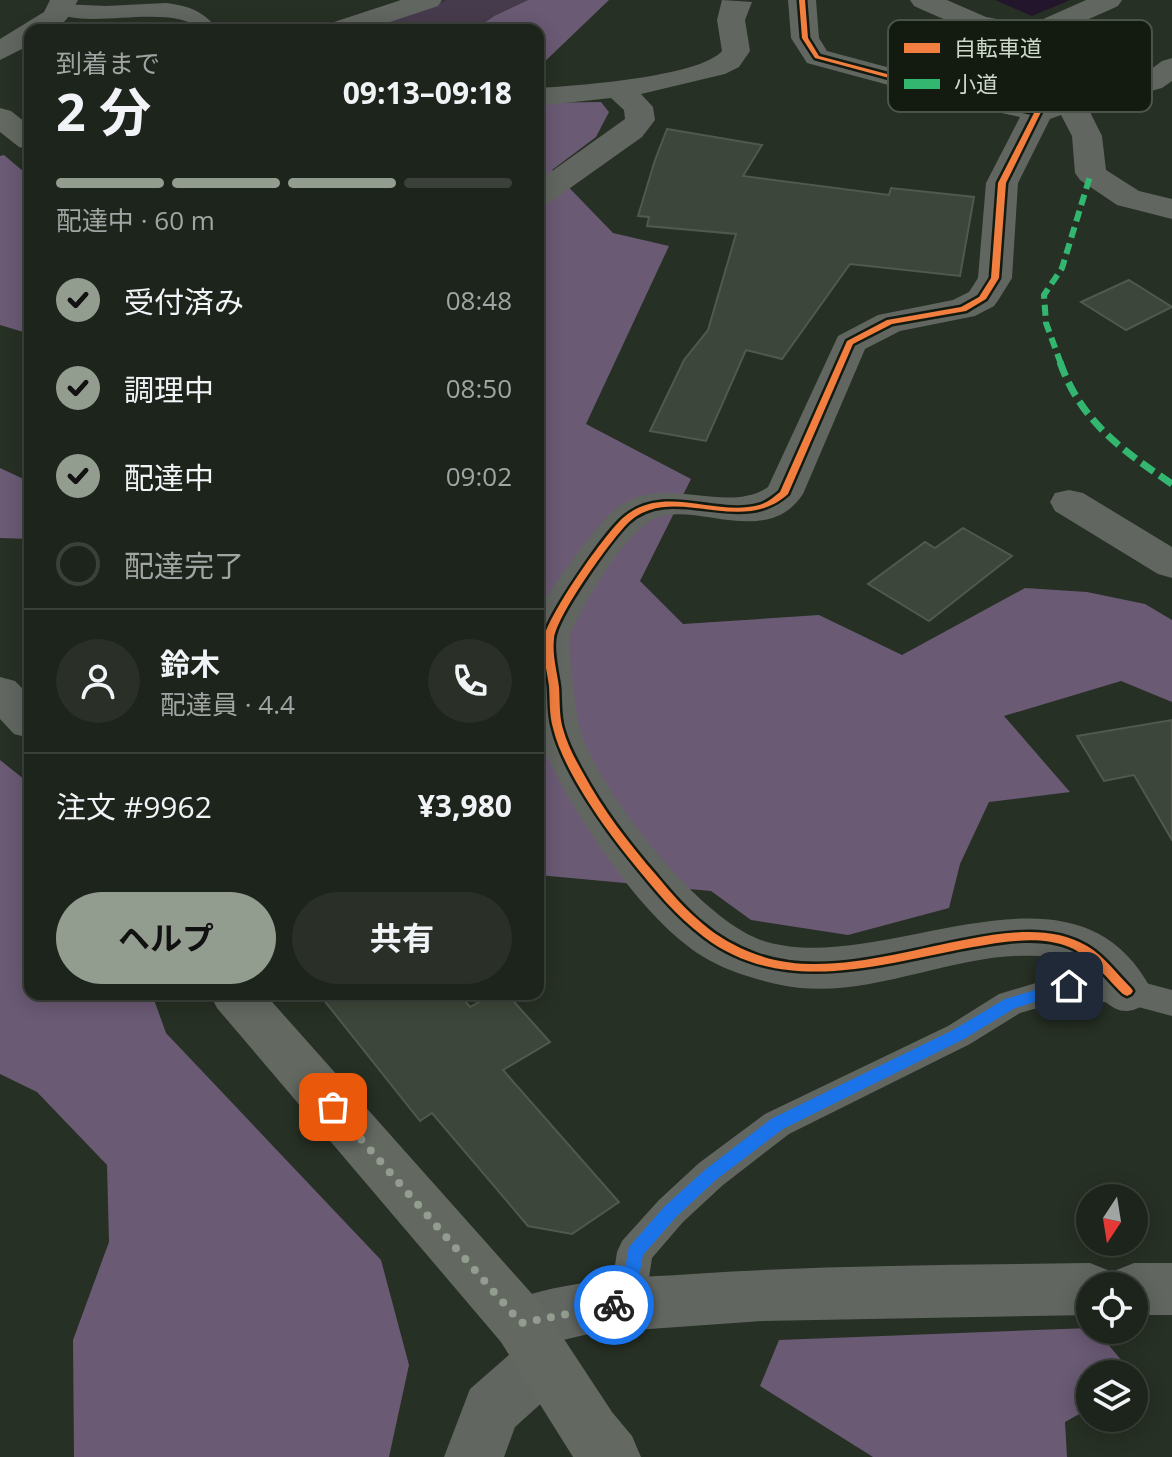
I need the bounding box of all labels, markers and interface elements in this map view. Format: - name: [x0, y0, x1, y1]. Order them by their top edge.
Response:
- legend: [888, 20, 1152, 112]
- text: 自転車道: [954, 32, 1042, 62]
- text: 到着まで: [56, 45, 160, 81]
- text: 小道: [954, 68, 998, 98]
- text: 09:13–09:18: [343, 72, 512, 113]
- text: 2 分: [56, 75, 151, 146]
- text: 配達中 · 60 m: [56, 202, 215, 238]
- icon: check: [56, 278, 100, 322]
- text: 受付済み: [124, 281, 244, 322]
- text: 08:48: [446, 282, 512, 318]
- icon: check: [56, 366, 100, 410]
- text: 調理中: [124, 369, 214, 410]
- text: 08:50: [446, 370, 512, 406]
- icon: check: [56, 454, 100, 498]
- text: 配達中: [124, 457, 214, 498]
- text: 09:02: [446, 458, 512, 494]
- text: 配達完了: [124, 545, 244, 586]
- button: person: [56, 639, 140, 723]
- button: phone: [428, 639, 512, 723]
- text: 鈴木: [160, 643, 220, 684]
- text: 配達員 · 4.4: [160, 686, 295, 722]
- text: ¥3,980: [418, 785, 512, 826]
- text: 注文 #9962: [56, 786, 212, 827]
- button: ヘルプ: [56, 892, 276, 984]
- button: 共有: [292, 892, 512, 984]
- pin: [1035, 952, 1103, 1020]
- icon: home: [1047, 964, 1091, 1008]
- pin: [299, 1073, 367, 1141]
- icon: bag: [311, 1085, 355, 1129]
- north arrow: [1076, 1184, 1148, 1256]
- map controls: [1076, 1184, 1148, 1432]
- courier: [574, 1265, 654, 1345]
- button: locate: [1076, 1272, 1148, 1344]
- icon: bike: [592, 1283, 636, 1327]
- button: layers: [1076, 1360, 1148, 1432]

